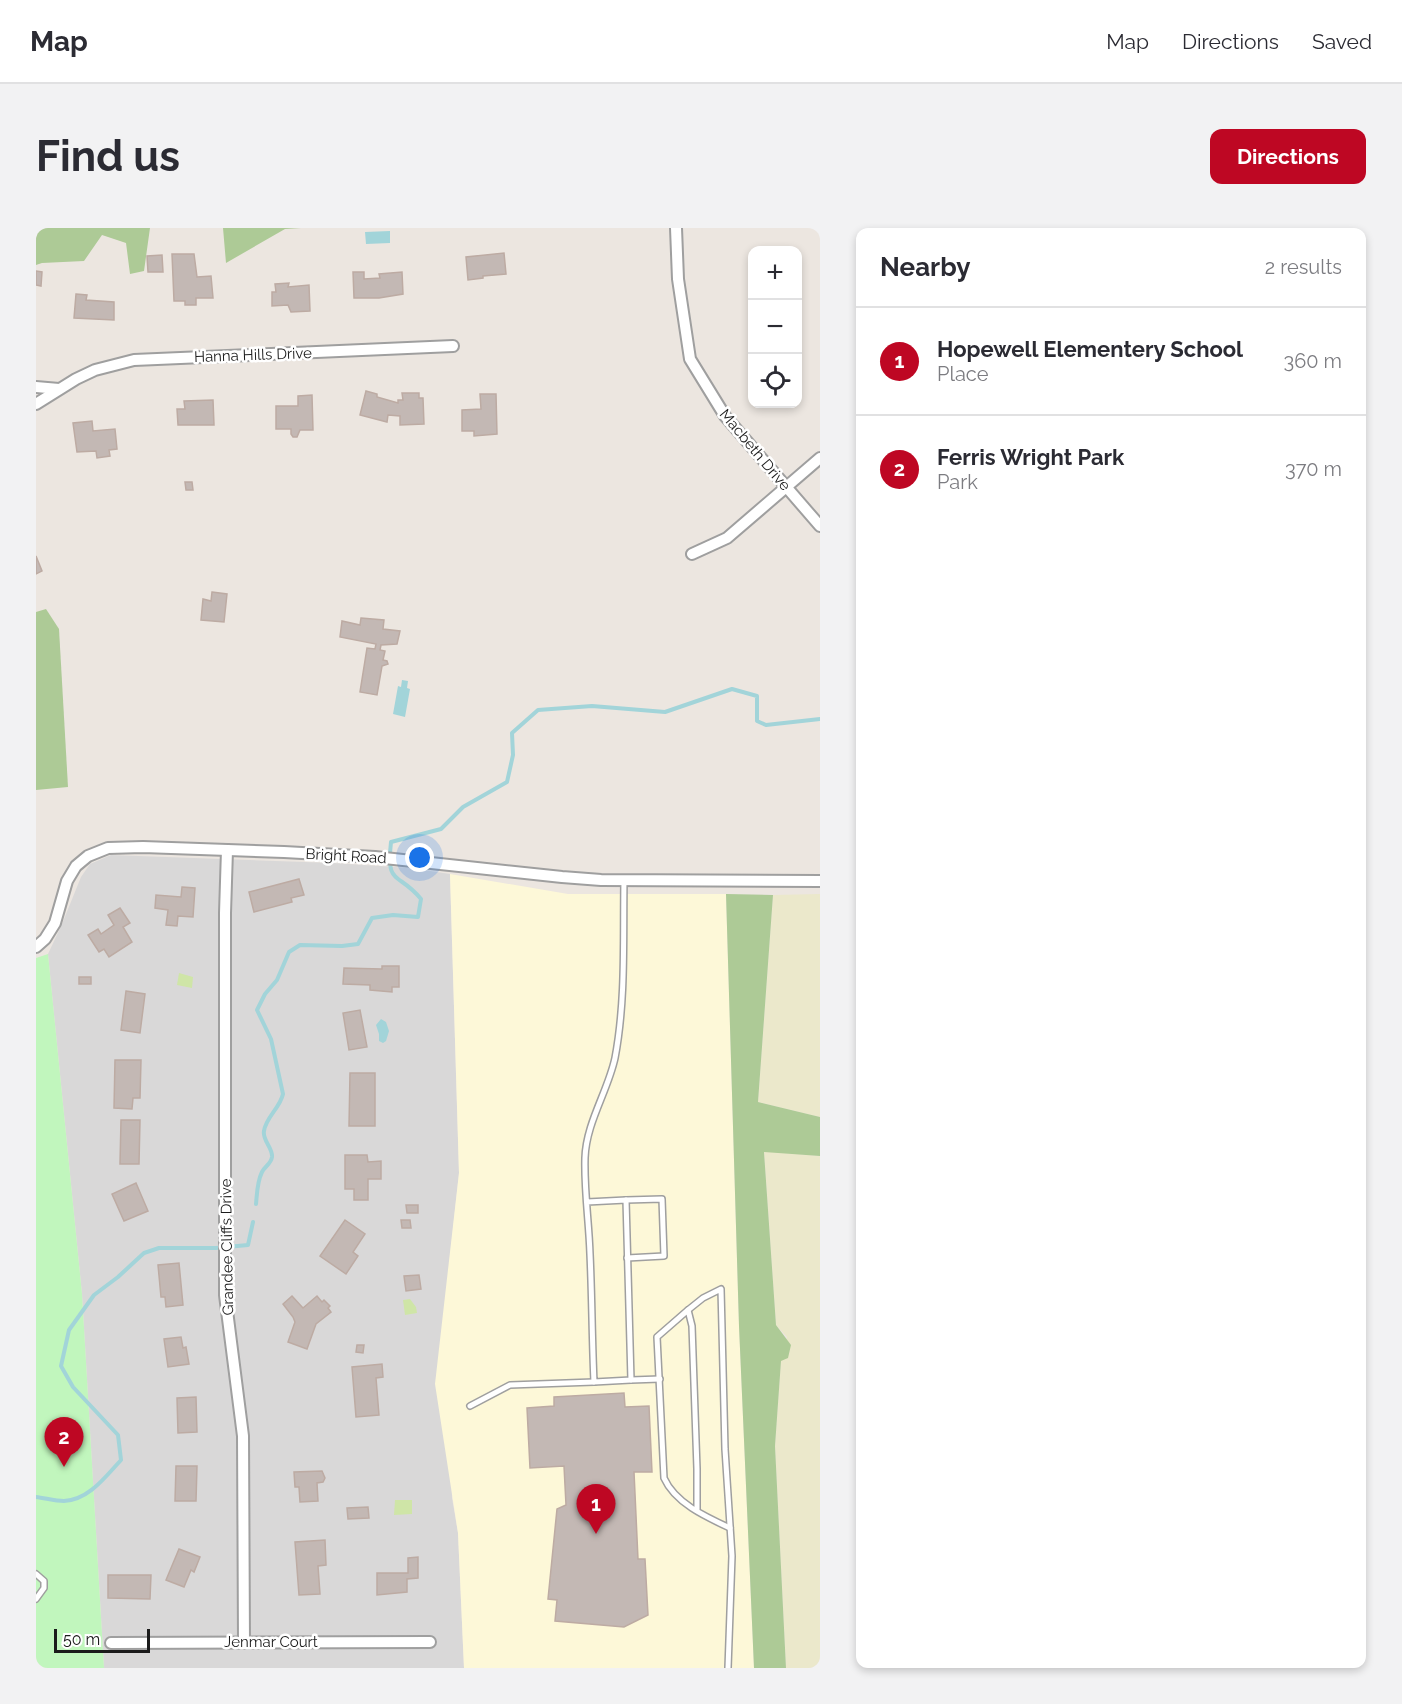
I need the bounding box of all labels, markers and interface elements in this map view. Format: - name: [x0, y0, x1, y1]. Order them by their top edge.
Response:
- text: Map: [30, 25, 88, 58]
- text: Map: [1106, 29, 1149, 54]
- text: Directions: [1182, 29, 1279, 54]
- text: Saved: [1312, 29, 1372, 54]
- button: Directions: [1210, 129, 1366, 184]
- text: Find us: [36, 132, 180, 181]
- map controls: [748, 246, 802, 408]
- button: +: [748, 246, 802, 300]
- text: Nearby: [880, 252, 970, 282]
- text: 2 results: [1265, 255, 1342, 279]
- button: −: [748, 300, 802, 354]
- text: Hopewell Elementery School: [937, 336, 1243, 362]
- street label: Hanna Hills Drive: [194, 344, 312, 366]
- text: 1: [895, 349, 904, 373]
- text: 360 m: [1284, 349, 1342, 373]
- button: locate: [748, 354, 802, 408]
- text: Place: [937, 362, 988, 386]
- street label: Macbeth Drive: [716, 406, 794, 495]
- text: Ferris Wright Park: [937, 444, 1124, 470]
- text: 2: [894, 457, 905, 481]
- text: 370 m: [1285, 457, 1342, 481]
- text: Park: [937, 470, 978, 494]
- your location: [405, 843, 434, 872]
- street label: Bright Road: [305, 845, 387, 867]
- street label: Grandee Cliffs Drive: [217, 1178, 237, 1316]
- pin: 2: [45, 1418, 84, 1467]
- pin: 1: [576, 1484, 616, 1534]
- scale bar: [54, 1626, 150, 1654]
- text: 50 m: [63, 1630, 100, 1649]
- street label: Jenmar Court: [224, 1633, 318, 1651]

